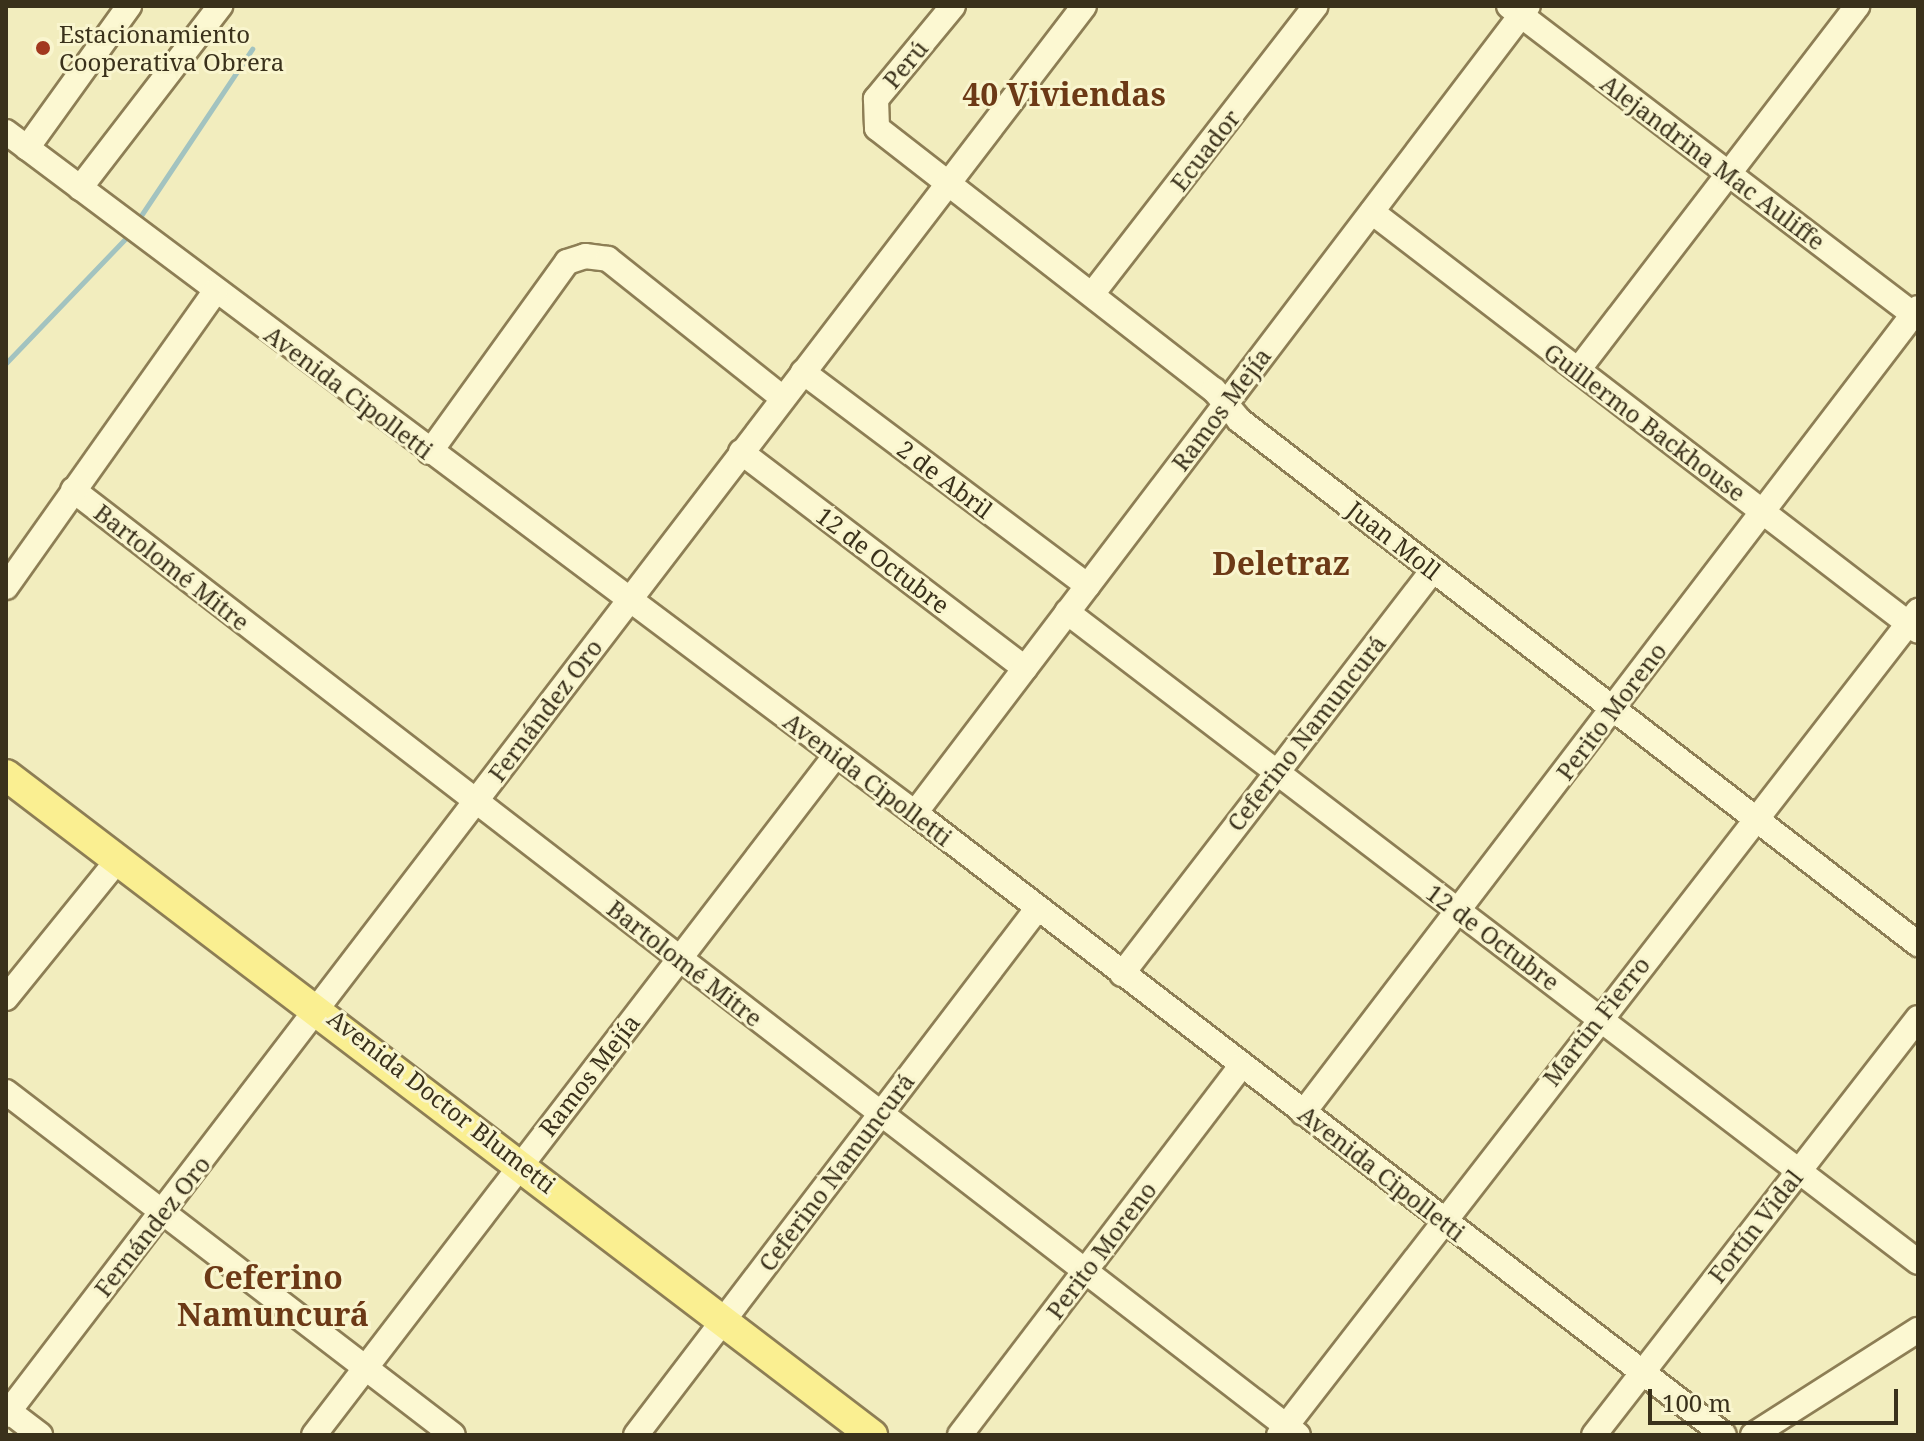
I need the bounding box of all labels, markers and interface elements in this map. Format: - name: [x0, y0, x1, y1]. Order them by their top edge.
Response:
- place label: Estacionamiento Cooperativa Obrera: [59, 20, 284, 76]
- street label: Perú: [877, 34, 933, 94]
- marker: Estacionamiento Cooperativa Obrera: [34, 39, 52, 57]
- street label: Alejandrina Mac Auliffe: [1595, 68, 1831, 256]
- district label: 40 Viviendas: [962, 75, 1166, 113]
- street label: Ecuador: [1164, 104, 1246, 196]
- street label: Avenida Cipolletti: [259, 319, 439, 465]
- street label: Guillermo Backhouse: [1539, 337, 1751, 507]
- street label: Ramos Mejía: [1165, 342, 1277, 476]
- street label: 2 de Abril: [892, 434, 998, 524]
- street label: Juan Moll: [1342, 495, 1446, 585]
- street label: Bartolomé Mitre: [89, 498, 255, 636]
- street label: 12 de Octubre: [811, 501, 955, 619]
- district label: Deletraz: [1212, 544, 1350, 582]
- street label: Ceferino Namuncurá: [1221, 629, 1391, 837]
- street label: Fernández Oro: [482, 633, 608, 787]
- street label: Perito Moreno: [1550, 637, 1672, 785]
- street label: Avenida Cipolletti: [778, 706, 958, 852]
- street label: 12 de Octubre: [1421, 878, 1565, 996]
- street label: Bartolomé Mitre: [602, 894, 768, 1032]
- street label: Martin Fierro: [1537, 951, 1655, 1091]
- street label: Avenida Doctor Blumetti: [322, 1003, 562, 1199]
- street label: Ramos Mejía: [533, 1008, 645, 1142]
- street label: Ceferino Namuncurá: [752, 1067, 920, 1277]
- street label: Avenida Cipolletti: [1293, 1099, 1471, 1247]
- street label: Fernández Oro: [88, 1150, 216, 1302]
- street label: Fortín Vidal: [1702, 1164, 1808, 1288]
- street label: Perito Moreno: [1040, 1176, 1162, 1324]
- district label: Ceferino Namuncurá: [177, 1259, 369, 1334]
- scale bar: [1652, 1373, 1902, 1423]
- text: 100 m: [1662, 1386, 1731, 1419]

